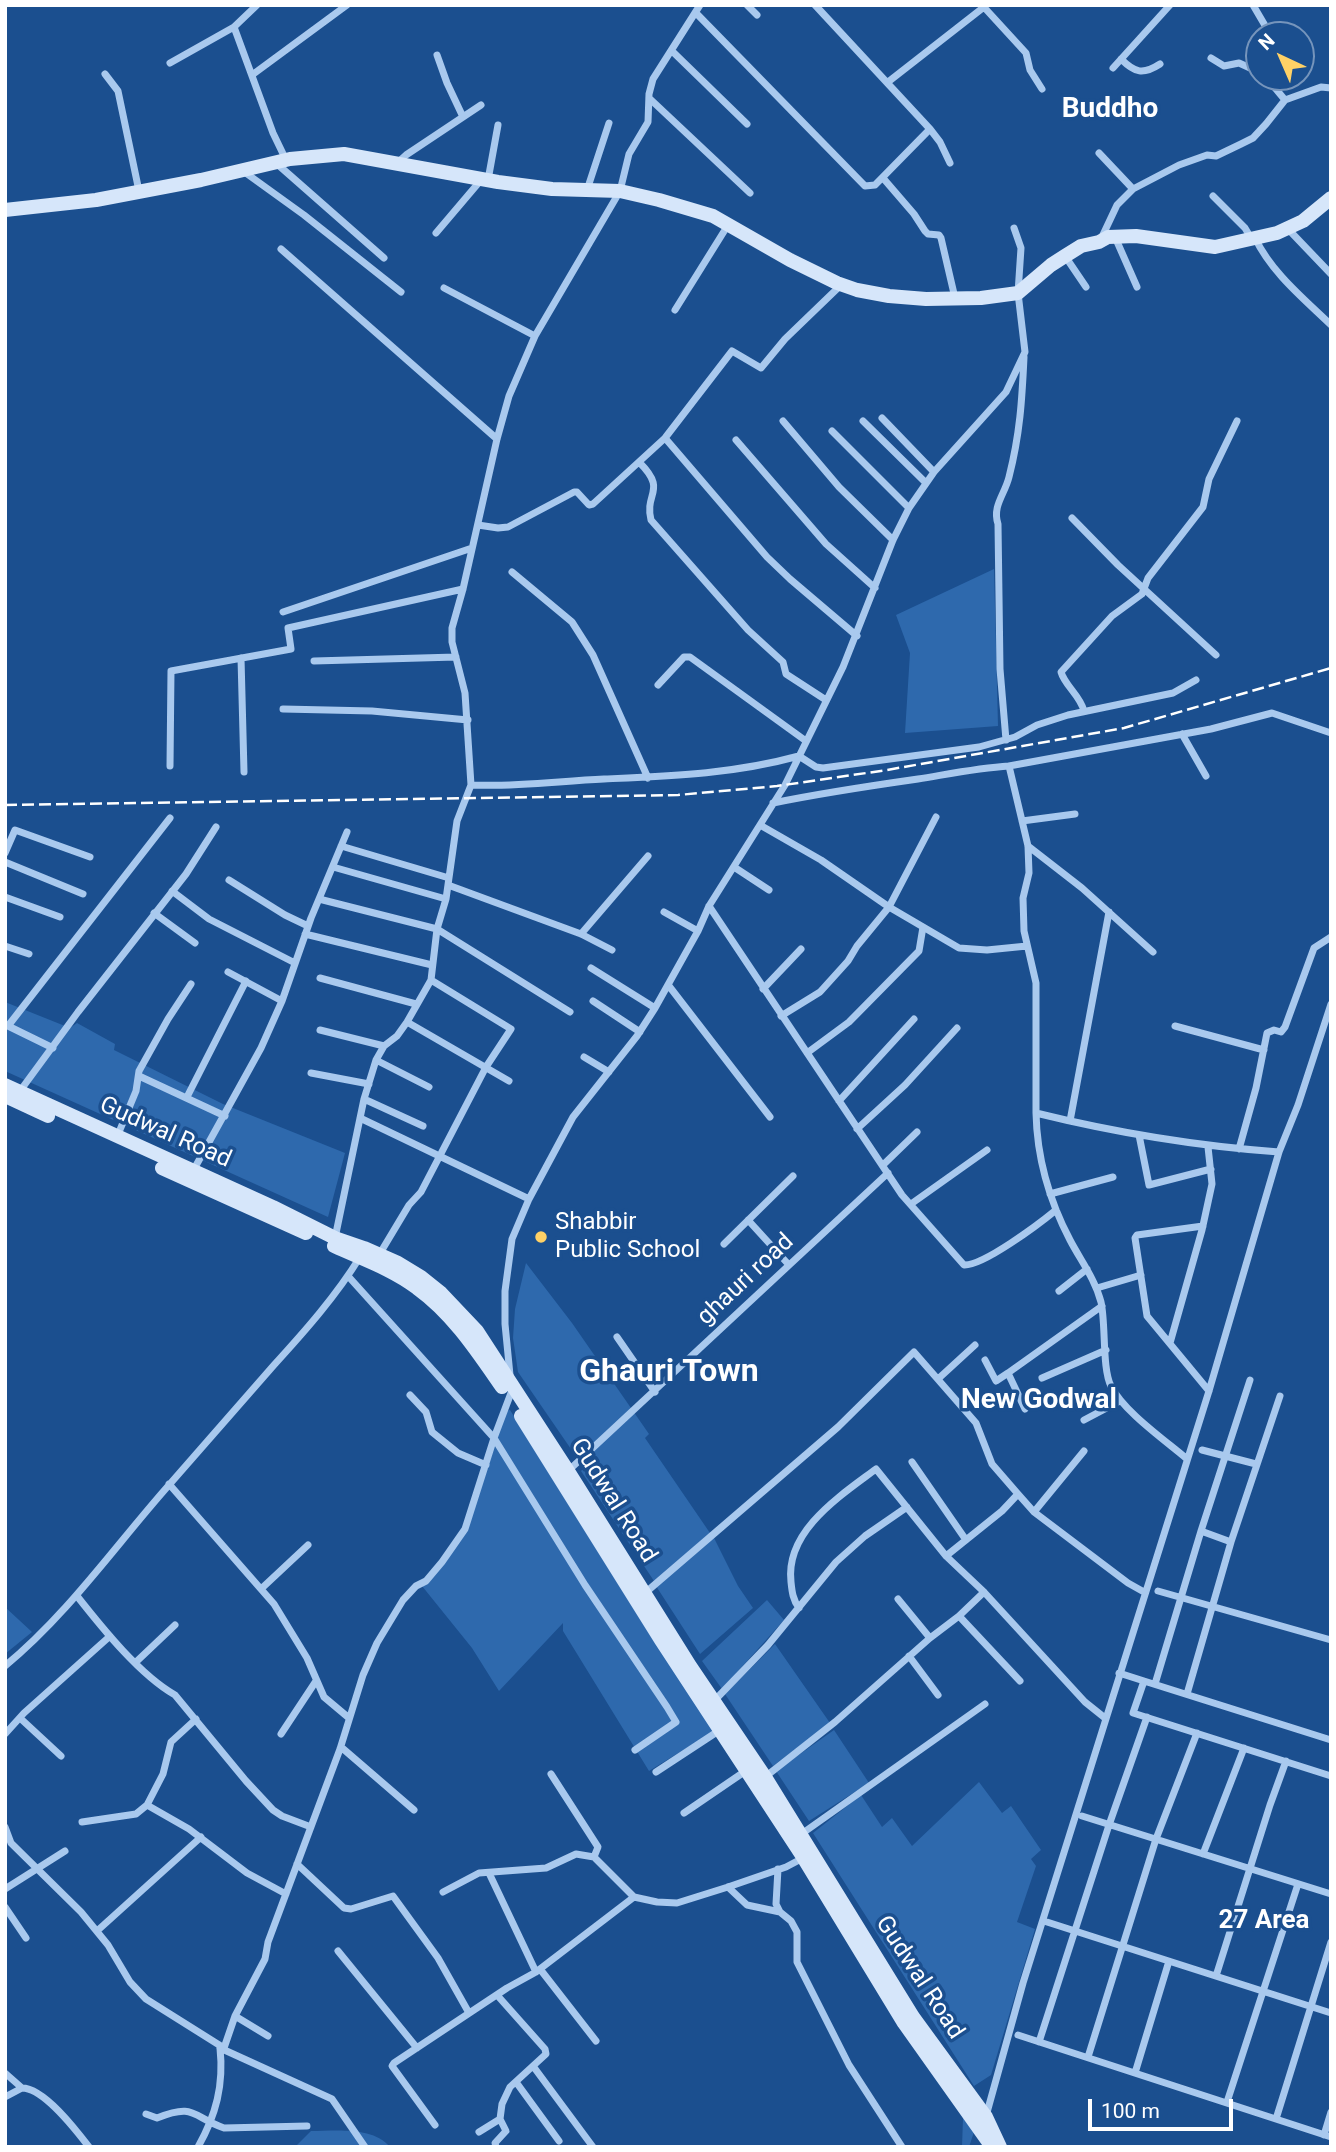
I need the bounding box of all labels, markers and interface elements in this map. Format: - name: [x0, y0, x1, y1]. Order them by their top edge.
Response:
- north arrow: [1245, 21, 1315, 91]
- text: N: [1254, 29, 1279, 55]
- district label: Buddho: [1062, 93, 1158, 127]
- street label: Gudwal Road: [95, 1091, 235, 1175]
- place label: Shabbir Public School: [555, 1209, 700, 1265]
- street label: ghauri road: [692, 1228, 800, 1332]
- marker: Shabbir Public School: [533, 1229, 549, 1245]
- district label: Ghauri Town: [579, 1354, 759, 1392]
- district label: New Godwal: [961, 1384, 1117, 1418]
- street label: Gudwal Road: [563, 1434, 663, 1568]
- district label: 27 Area: [1218, 1905, 1310, 1937]
- street label: Gudwal Road: [869, 1911, 969, 2045]
- scale bar: [1091, 2086, 1236, 2130]
- text: 100 m: [1101, 2099, 1160, 2123]

